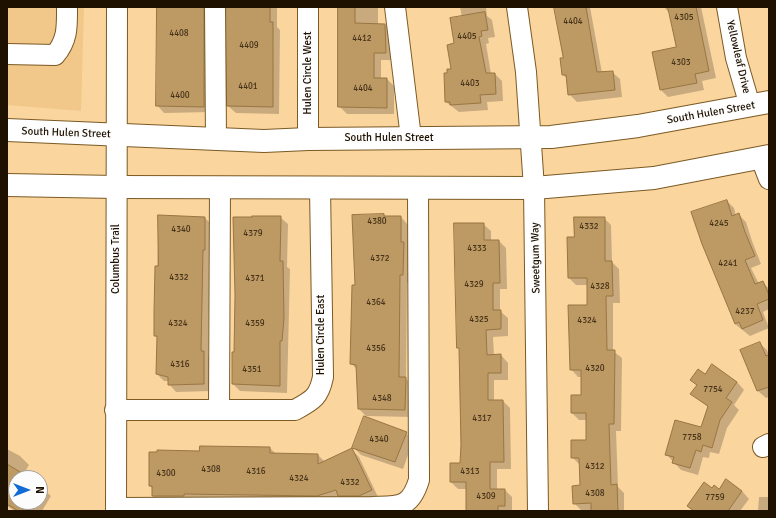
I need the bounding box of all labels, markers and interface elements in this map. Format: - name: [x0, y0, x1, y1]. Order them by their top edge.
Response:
- house number: 4305: [674, 13, 694, 23]
- house number: 4404: [563, 17, 583, 27]
- street label: Yellowleaf Drive: [723, 19, 753, 95]
- house number: 4408: [169, 29, 189, 39]
- street label: Hulen Circle West: [301, 31, 315, 115]
- house number: 4405: [457, 32, 477, 42]
- house number: 4412: [352, 34, 372, 44]
- house number: 4409: [239, 41, 259, 51]
- house number: 4303: [671, 58, 691, 68]
- house number: 4403: [460, 79, 480, 89]
- house number: 4401: [238, 82, 258, 92]
- house number: 4404: [353, 84, 373, 94]
- house number: 4400: [170, 91, 190, 101]
- street label: South Hulen Street: [666, 99, 756, 127]
- street label: South Hulen Street: [21, 125, 111, 141]
- street label: South Hulen Street: [344, 131, 434, 145]
- house number: 4380: [367, 217, 387, 227]
- house number: 4245: [709, 219, 729, 229]
- street label: Sweetgum Way: [529, 222, 543, 294]
- house number: 4332: [579, 222, 599, 232]
- street label: Columbus Trail: [109, 224, 123, 294]
- house number: 4340: [171, 225, 191, 235]
- house number: 4379: [243, 229, 263, 239]
- house number: 4333: [467, 244, 487, 254]
- house number: 4372: [370, 254, 390, 264]
- house number: 4241: [718, 259, 738, 269]
- house number: 4332: [169, 273, 189, 283]
- house number: 4371: [245, 274, 265, 284]
- house number: 4329: [464, 280, 484, 290]
- house number: 4328: [590, 282, 610, 292]
- street label: Hulen Circle East: [314, 295, 328, 375]
- house number: 4364: [366, 298, 386, 308]
- house number: 4237: [735, 307, 755, 317]
- house number: 4325: [469, 315, 489, 325]
- house number: 4324: [577, 316, 597, 326]
- house number: 4324: [168, 319, 188, 329]
- house number: 4359: [245, 319, 265, 329]
- house number: 4356: [366, 344, 386, 354]
- house number: 4316: [170, 360, 190, 370]
- house number: 4320: [585, 364, 605, 374]
- house number: 4351: [242, 365, 262, 375]
- house number: 7754: [703, 385, 723, 395]
- house number: 4348: [372, 394, 392, 404]
- house number: 4317: [472, 414, 492, 424]
- house number: 7758: [682, 433, 702, 443]
- house number: 4340: [369, 435, 389, 445]
- house number: 4312: [585, 462, 605, 472]
- house number: 4308: [201, 465, 221, 475]
- house number: 4316: [246, 467, 266, 477]
- house number: 4313: [460, 467, 480, 477]
- house number: 4300: [156, 469, 176, 479]
- north arrow: [8, 470, 48, 510]
- house number: 4324: [289, 474, 309, 484]
- house number: 4332: [340, 478, 360, 488]
- text: N: [33, 486, 46, 494]
- house number: 4308: [585, 489, 605, 499]
- house number: 4309: [476, 492, 496, 502]
- house number: 7759: [705, 493, 725, 503]

